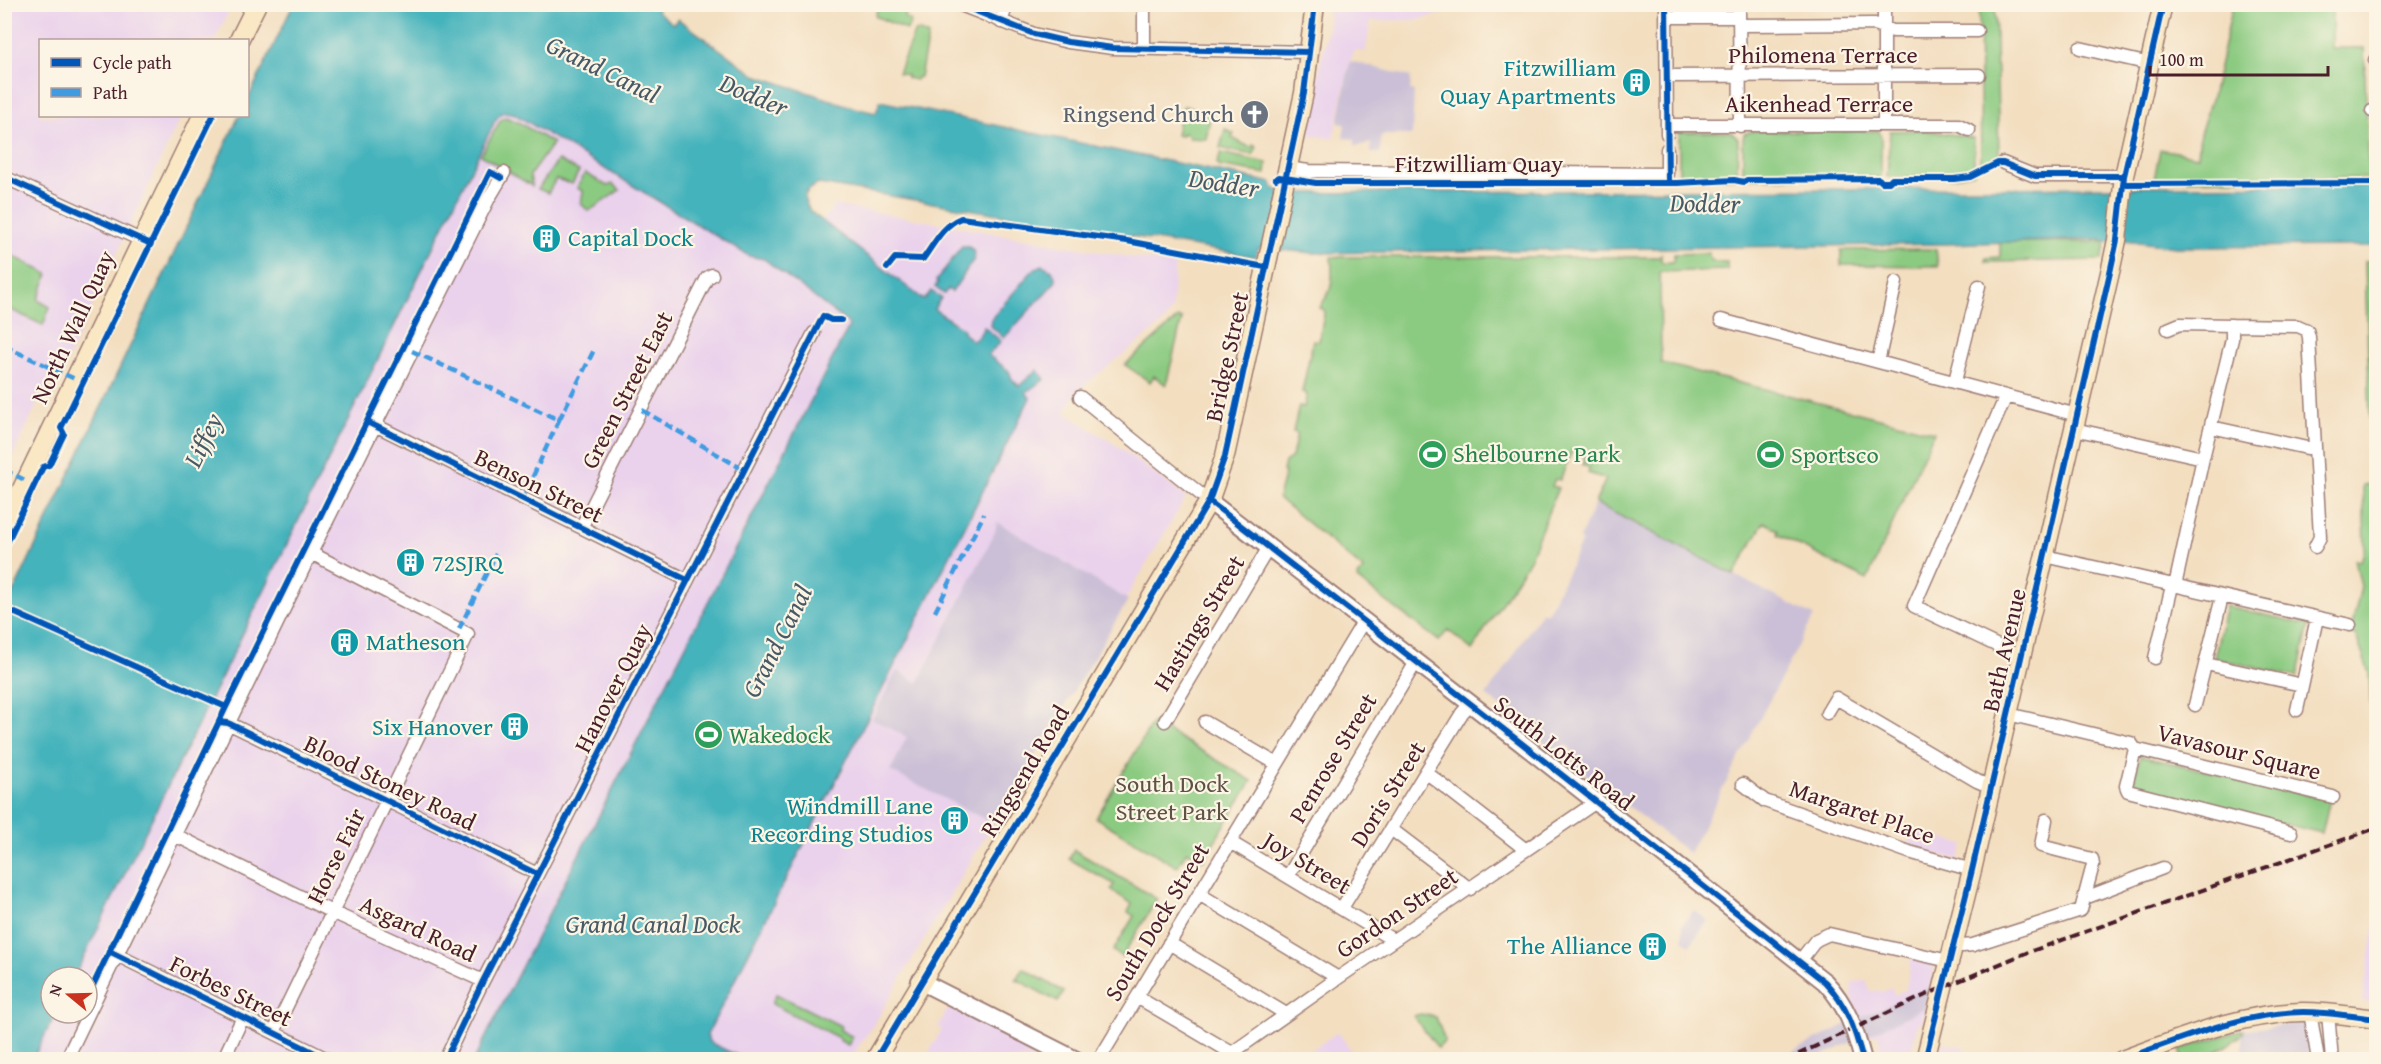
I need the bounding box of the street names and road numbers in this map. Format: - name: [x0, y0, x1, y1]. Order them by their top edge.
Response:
- street label: Philomena Terrace: [1728, 37, 1918, 72]
- street label: Aikenhead Terrace: [1725, 86, 1913, 121]
- street label: Fitzwilliam Quay: [1395, 146, 1563, 181]
- street label: North Wall Quay: [22, 244, 123, 409]
- street label: Bridge Street: [1196, 288, 1257, 425]
- street label: Green Street East: [572, 305, 682, 475]
- street label: Benson Street: [469, 439, 610, 532]
- street label: Hastings Street: [1144, 548, 1253, 697]
- street label: Bath Avenue: [1972, 585, 2035, 715]
- street label: Hanover Quay: [565, 617, 660, 759]
- street label: Penrose Street: [1280, 686, 1385, 829]
- street label: South Lotts Road: [1487, 686, 1642, 819]
- street label: Ringsend Road: [971, 698, 1078, 843]
- street label: Vavasour Square: [2154, 714, 2325, 789]
- street label: Blood Stoney Road: [298, 726, 482, 839]
- street label: Doris Street: [1341, 734, 1434, 853]
- street label: Margaret Place: [1785, 770, 1940, 853]
- street label: Horse Fair: [297, 802, 374, 910]
- street label: Joy Street: [1254, 821, 1359, 903]
- street label: South Dock Street: [1095, 835, 1218, 1008]
- street label: Gordon Street: [1329, 858, 1465, 966]
- street label: Asgard Road: [354, 886, 483, 971]
- street label: Forbes Street: [164, 946, 299, 1035]

